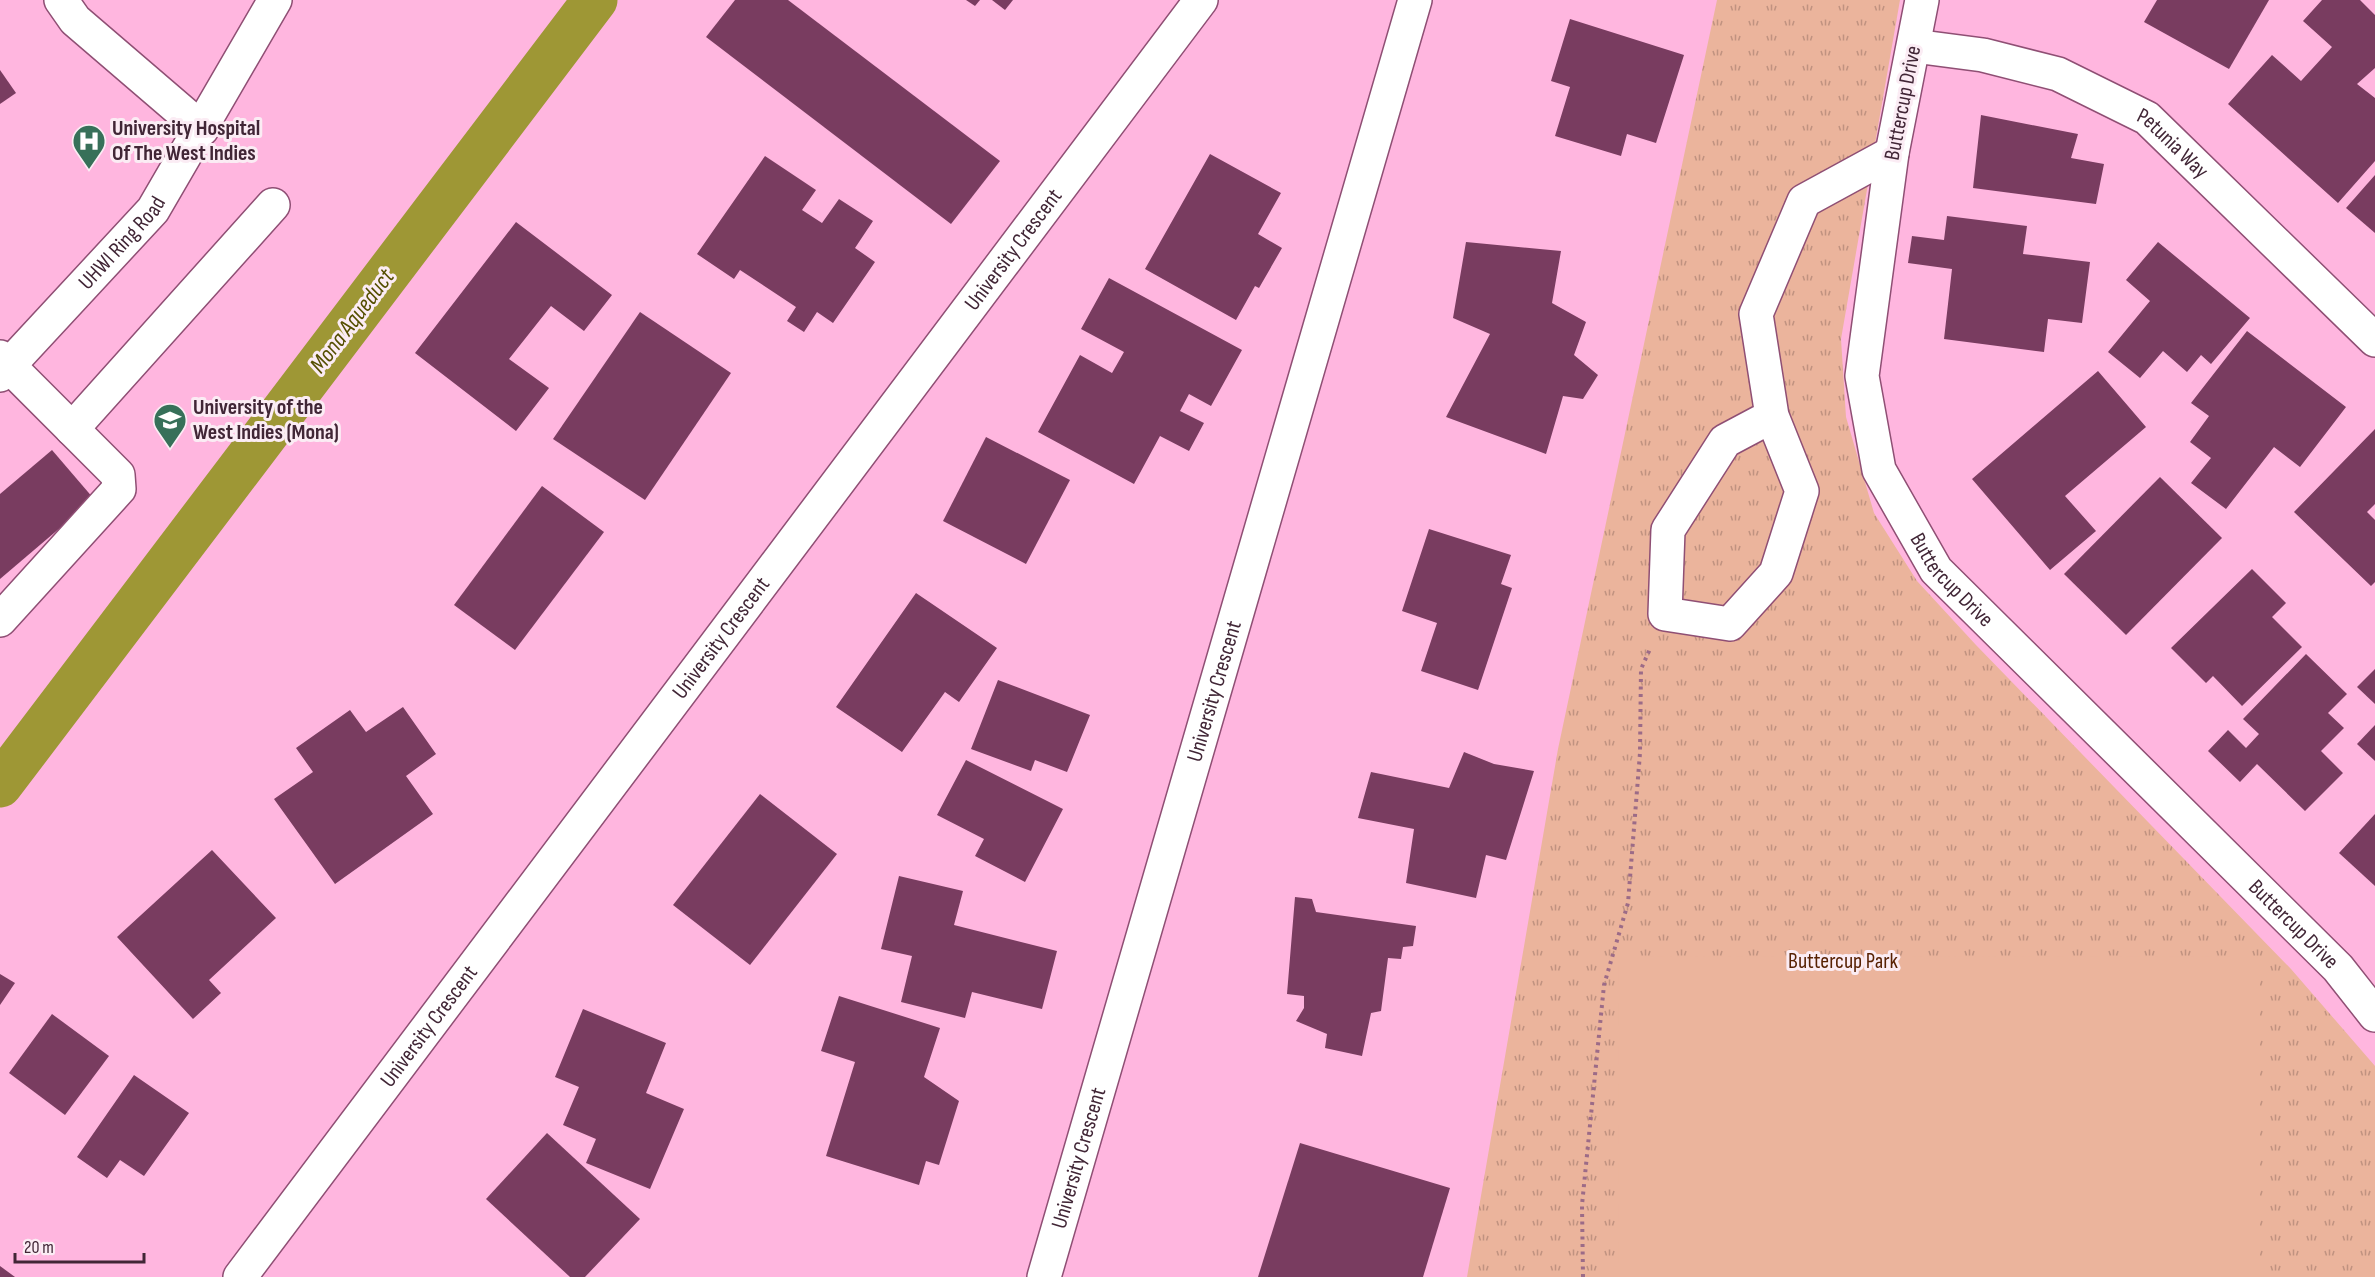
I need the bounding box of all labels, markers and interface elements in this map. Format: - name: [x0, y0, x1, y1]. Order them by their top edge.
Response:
- street label: Buttercup Drive: [1879, 43, 1927, 163]
- street label: Petunia Way: [2133, 102, 2215, 184]
- place label: University Hospital Of The West Indies: [112, 115, 260, 167]
- hospital icon: University Hospital Of The West Indies: [71, 123, 107, 170]
- street label: University Crescent: [959, 183, 1068, 316]
- street label: UHWI Ring Road: [73, 192, 171, 295]
- water label: Mona Aqueduct: [304, 263, 401, 379]
- place label: University of the West Indies (Mona): [193, 394, 339, 446]
- school or university icon: University of the West Indies (Mona): [152, 402, 188, 449]
- street label: Buttercup Drive: [1904, 528, 1999, 633]
- street label: University Crescent: [666, 571, 776, 704]
- street label: University Crescent: [1181, 617, 1248, 765]
- street label: Buttercup Drive: [2243, 874, 2345, 975]
- park label: Buttercup Park: [1788, 948, 1898, 975]
- street label: University Crescent: [374, 960, 484, 1092]
- street label: University Crescent: [1045, 1084, 1112, 1232]
- scale bar: [15, 1226, 144, 1264]
- text: 20 m: [24, 1237, 54, 1258]

